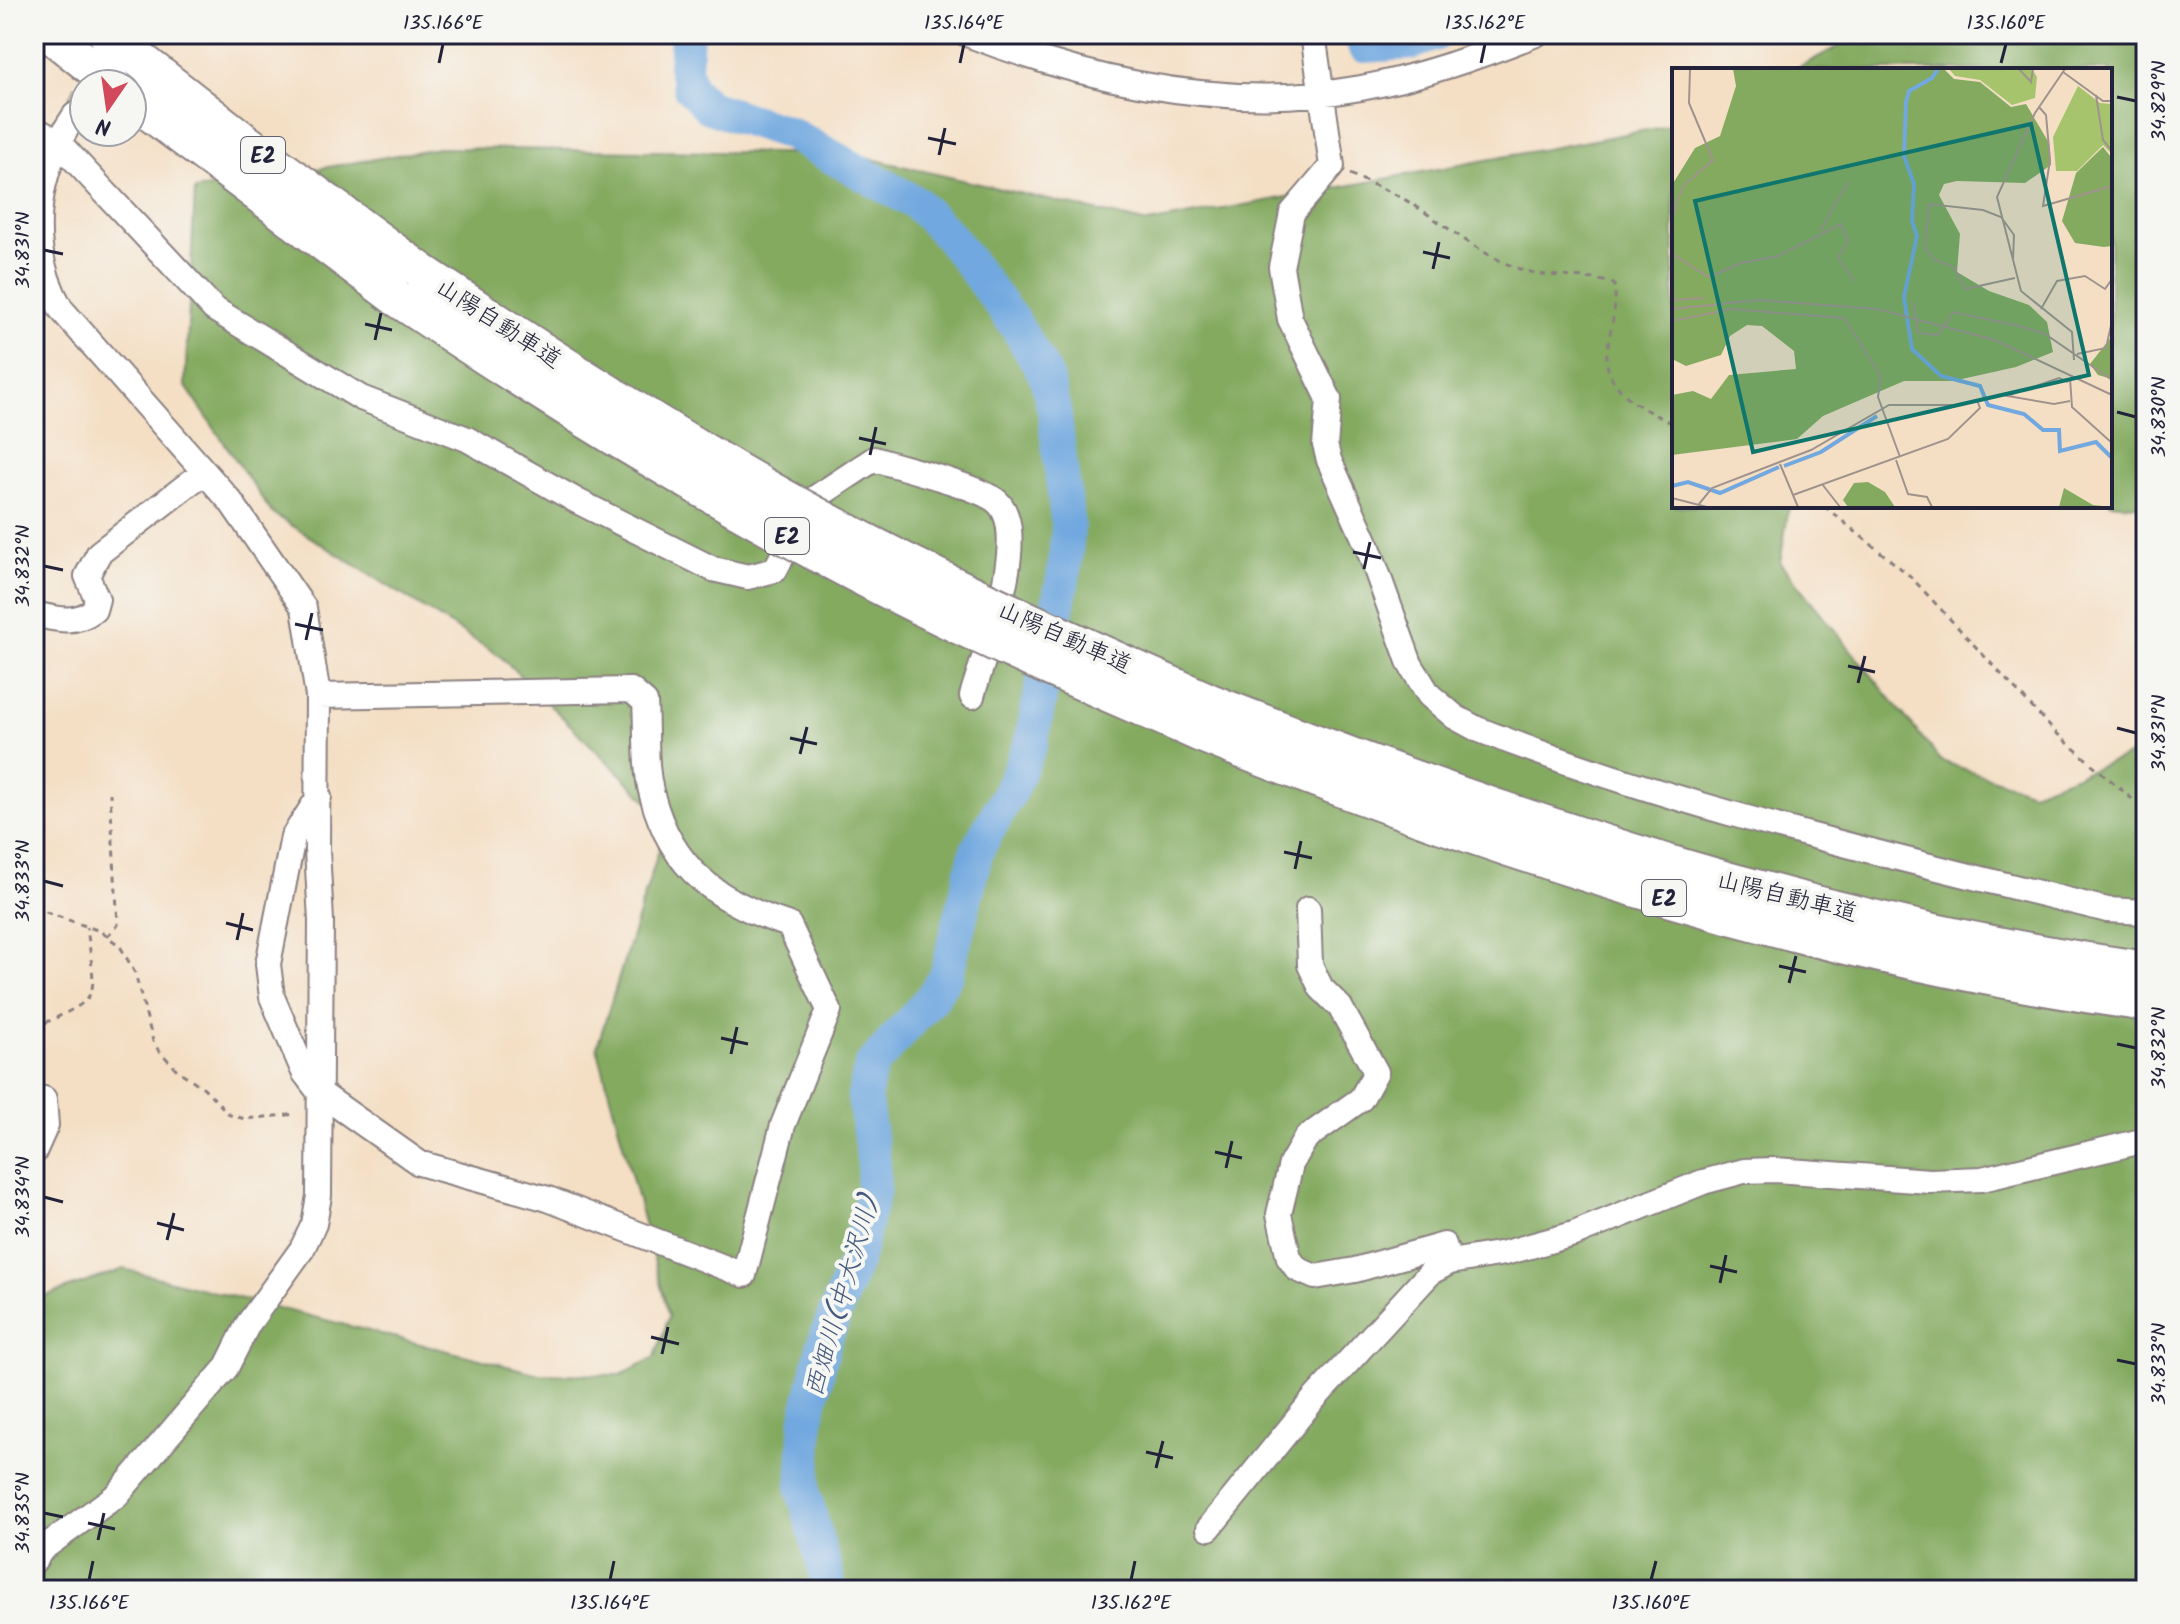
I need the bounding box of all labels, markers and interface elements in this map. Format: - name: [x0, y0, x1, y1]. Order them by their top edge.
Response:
- text: 135.166°E: [403, 8, 484, 40]
- text: 135.164°E: [924, 8, 1005, 40]
- text: 135.162°E: [1445, 8, 1527, 40]
- text: 135.160°E: [1966, 8, 2047, 40]
- text: 34.829°N: [2144, 61, 2176, 141]
- north arrow: [68, 68, 148, 148]
- inset map: [1672, 68, 2112, 508]
- text: N: [93, 106, 115, 144]
- road number: E2: [241, 137, 285, 173]
- text: 34.831°N: [8, 211, 40, 289]
- street label: 山陽自動車道: [427, 269, 569, 380]
- text: 34.830°N: [2144, 377, 2176, 457]
- road number: E2: [765, 518, 809, 554]
- text: 34.832°N: [8, 525, 40, 607]
- street label: 山陽自動車道: [991, 591, 1138, 685]
- text: 34.831°N: [2144, 694, 2176, 772]
- text: 34.833°N: [8, 840, 40, 922]
- street label: 山陽自動車道: [1712, 861, 1861, 934]
- road number: E2: [1642, 880, 1686, 916]
- text: 34.832°N: [2144, 1007, 2176, 1089]
- text: 34.834°N: [8, 1156, 40, 1238]
- water label: 西畑川(中大沢川): [794, 1188, 893, 1402]
- text: 34.833°N: [2144, 1323, 2176, 1405]
- text: 34.835°N: [8, 1472, 40, 1554]
- text: 135.166°E: [49, 1588, 130, 1620]
- text: 135.164°E: [570, 1588, 651, 1620]
- text: 135.162°E: [1091, 1588, 1173, 1620]
- text: 135.160°E: [1611, 1588, 1692, 1620]

